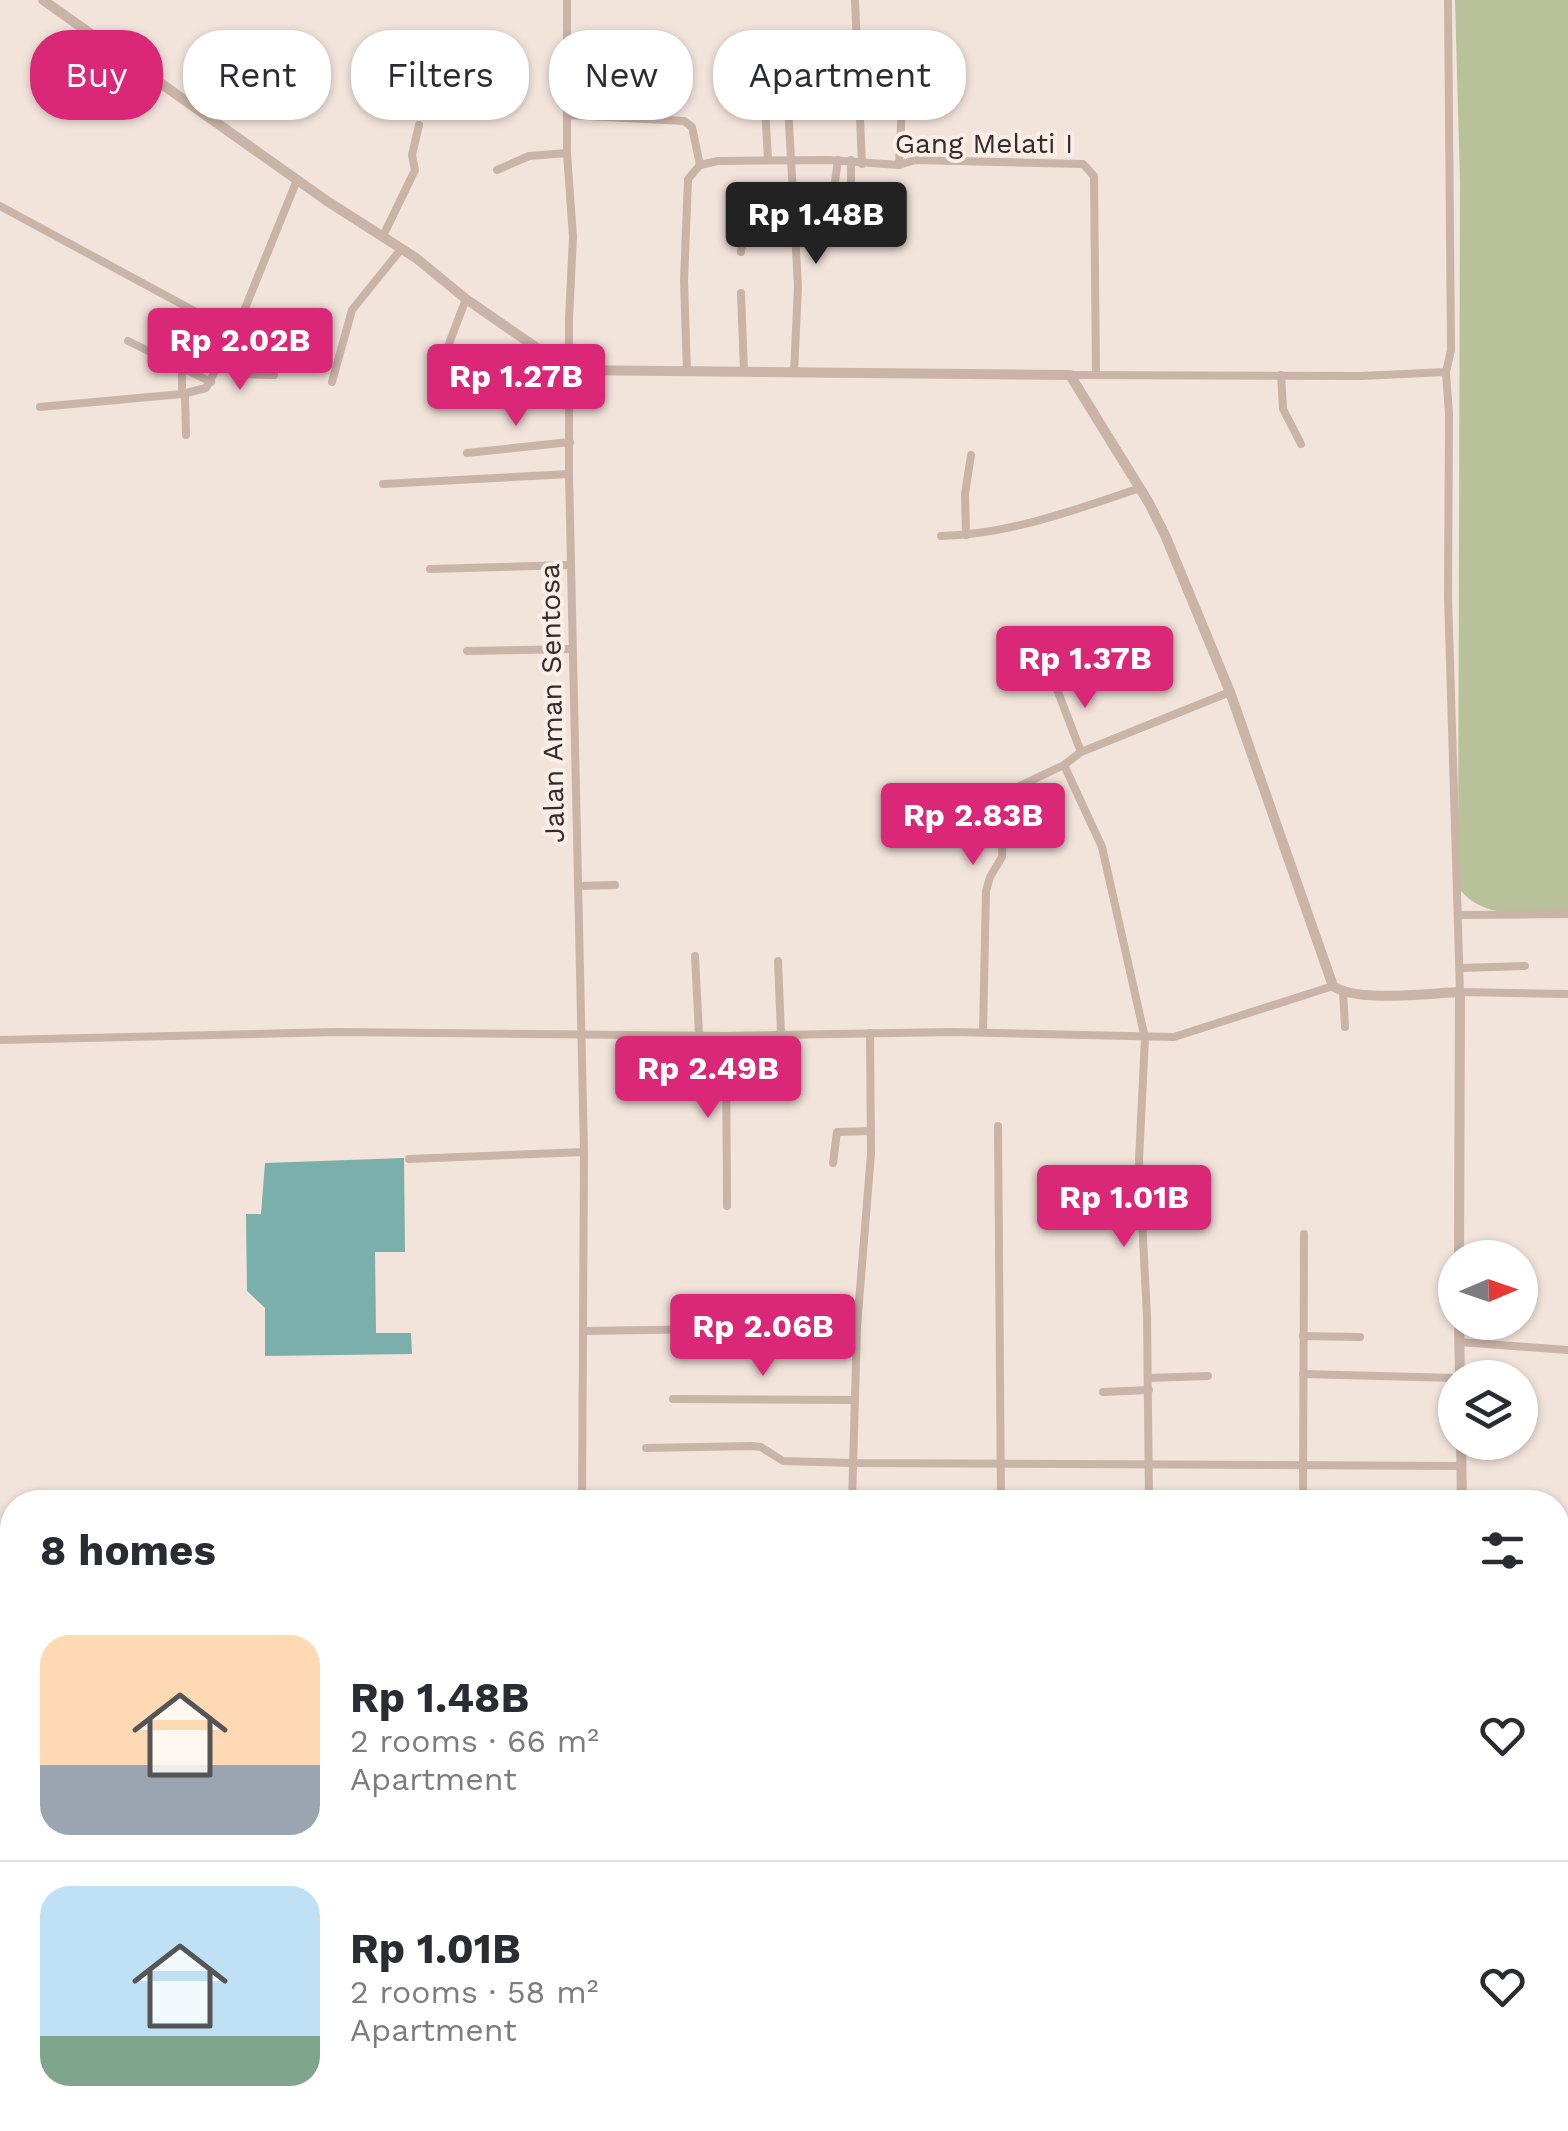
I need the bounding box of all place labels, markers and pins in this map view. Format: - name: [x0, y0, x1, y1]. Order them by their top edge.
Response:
- pin: Rp 1.48B: [713, 182, 919, 267]
- pin: Rp 2.02B: [137, 308, 343, 393]
- pin: Rp 1.27B: [413, 344, 619, 429]
- pin: Rp 1.37B: [982, 626, 1188, 711]
- pin: Rp 2.83B: [870, 783, 1076, 868]
- pin: Rp 2.49B: [605, 1036, 811, 1121]
- pin: Rp 1.01B: [1021, 1165, 1227, 1250]
- pin: Rp 2.06B: [660, 1294, 866, 1379]

